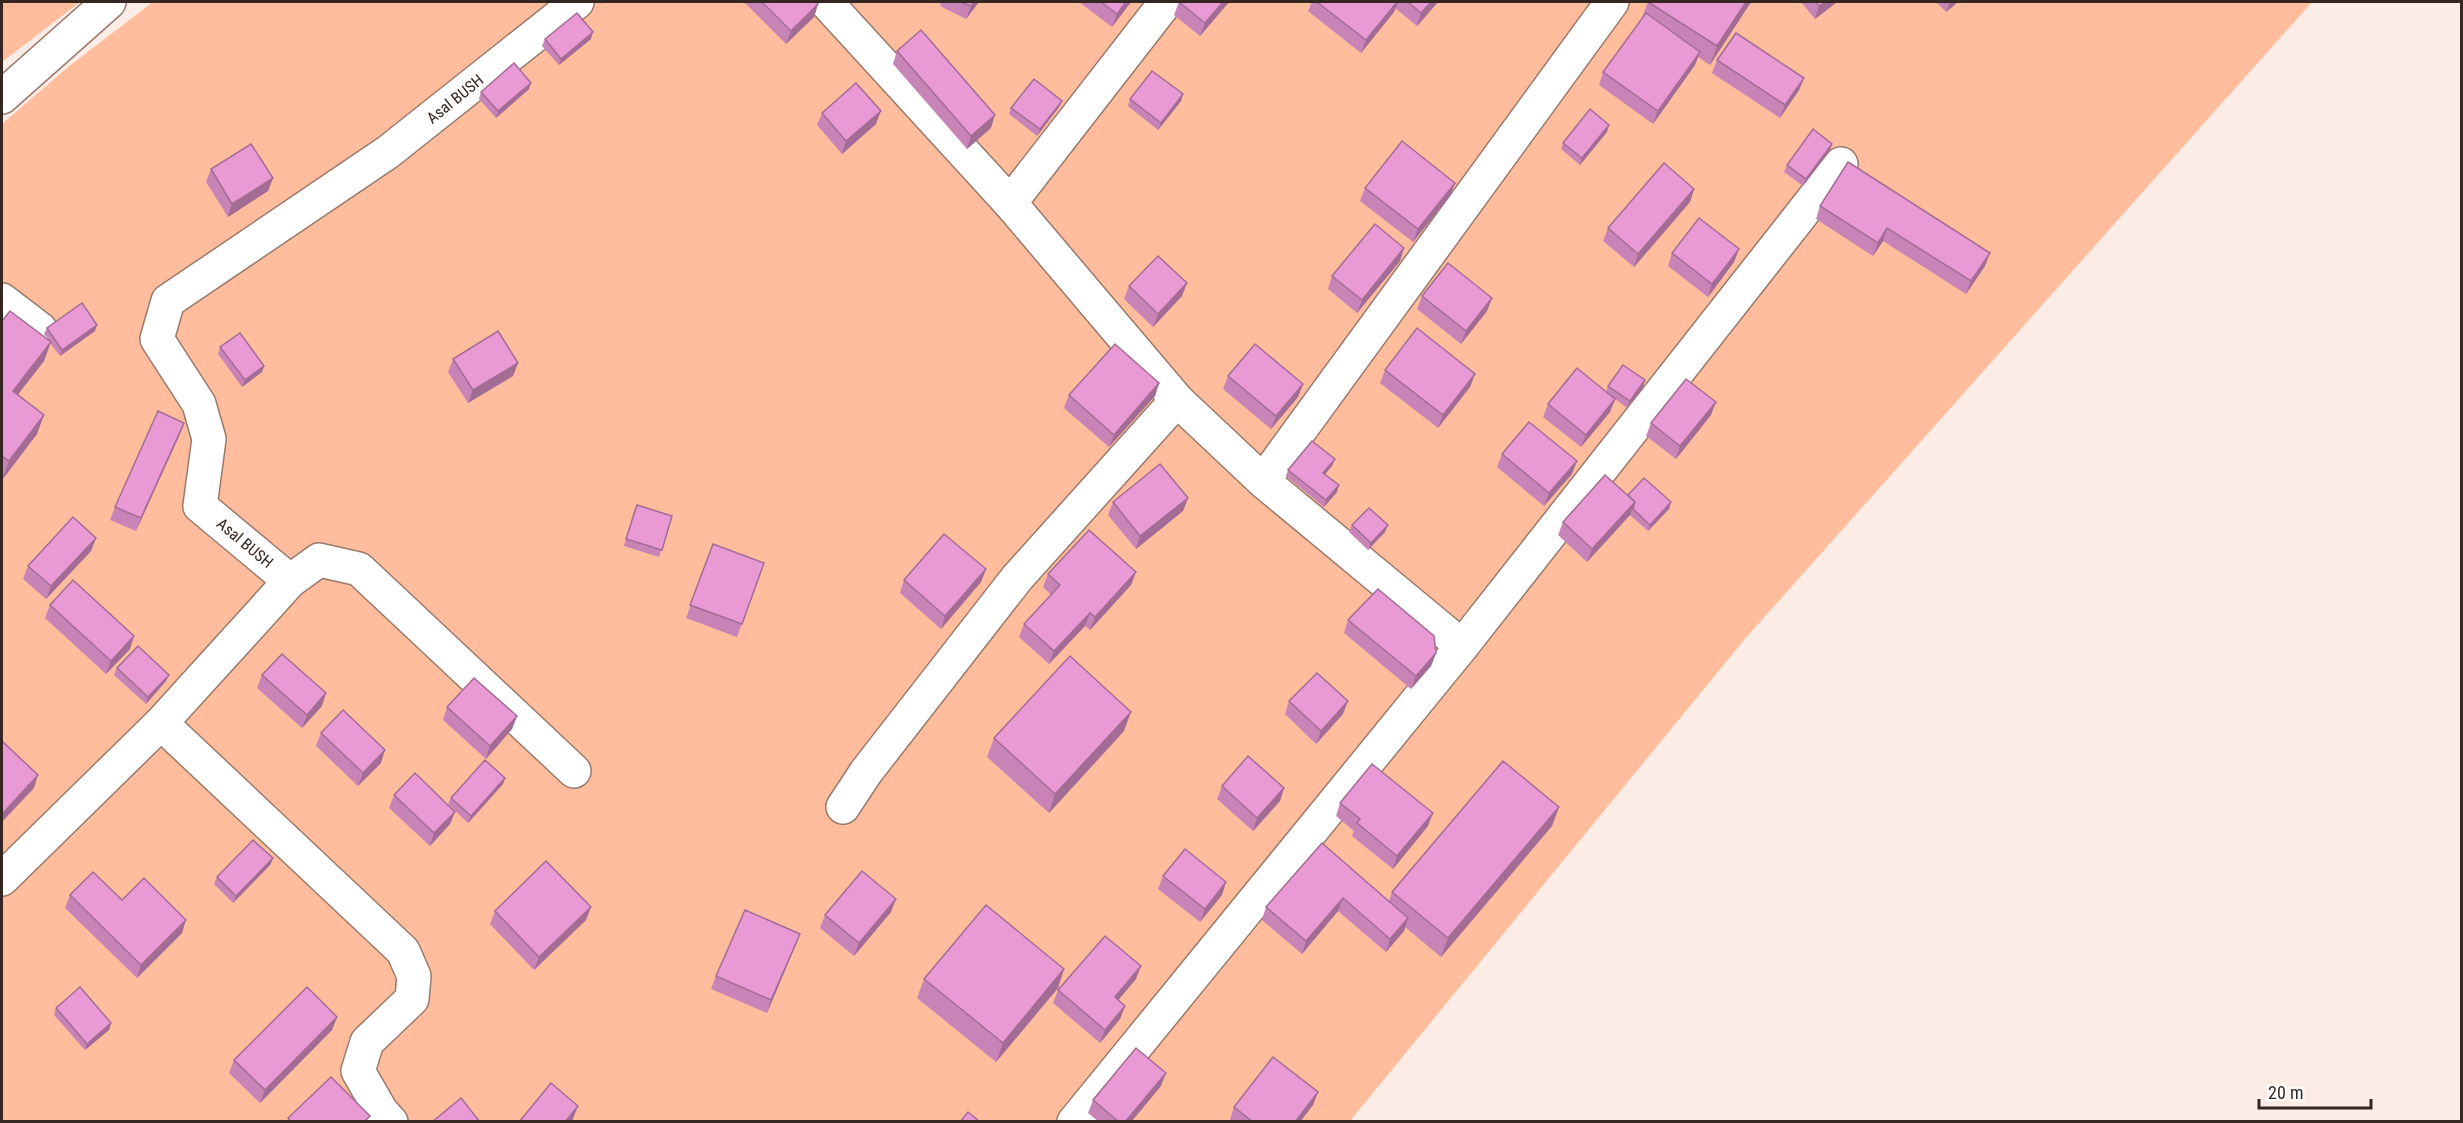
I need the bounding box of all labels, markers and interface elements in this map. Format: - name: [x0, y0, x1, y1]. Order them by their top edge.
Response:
- street label: Asal BUSH: [423, 70, 487, 128]
- street label: Asal BUSH: [213, 514, 277, 572]
- scale bar: [2259, 1072, 2372, 1110]
- text: 20 m: [2268, 1082, 2303, 1103]

